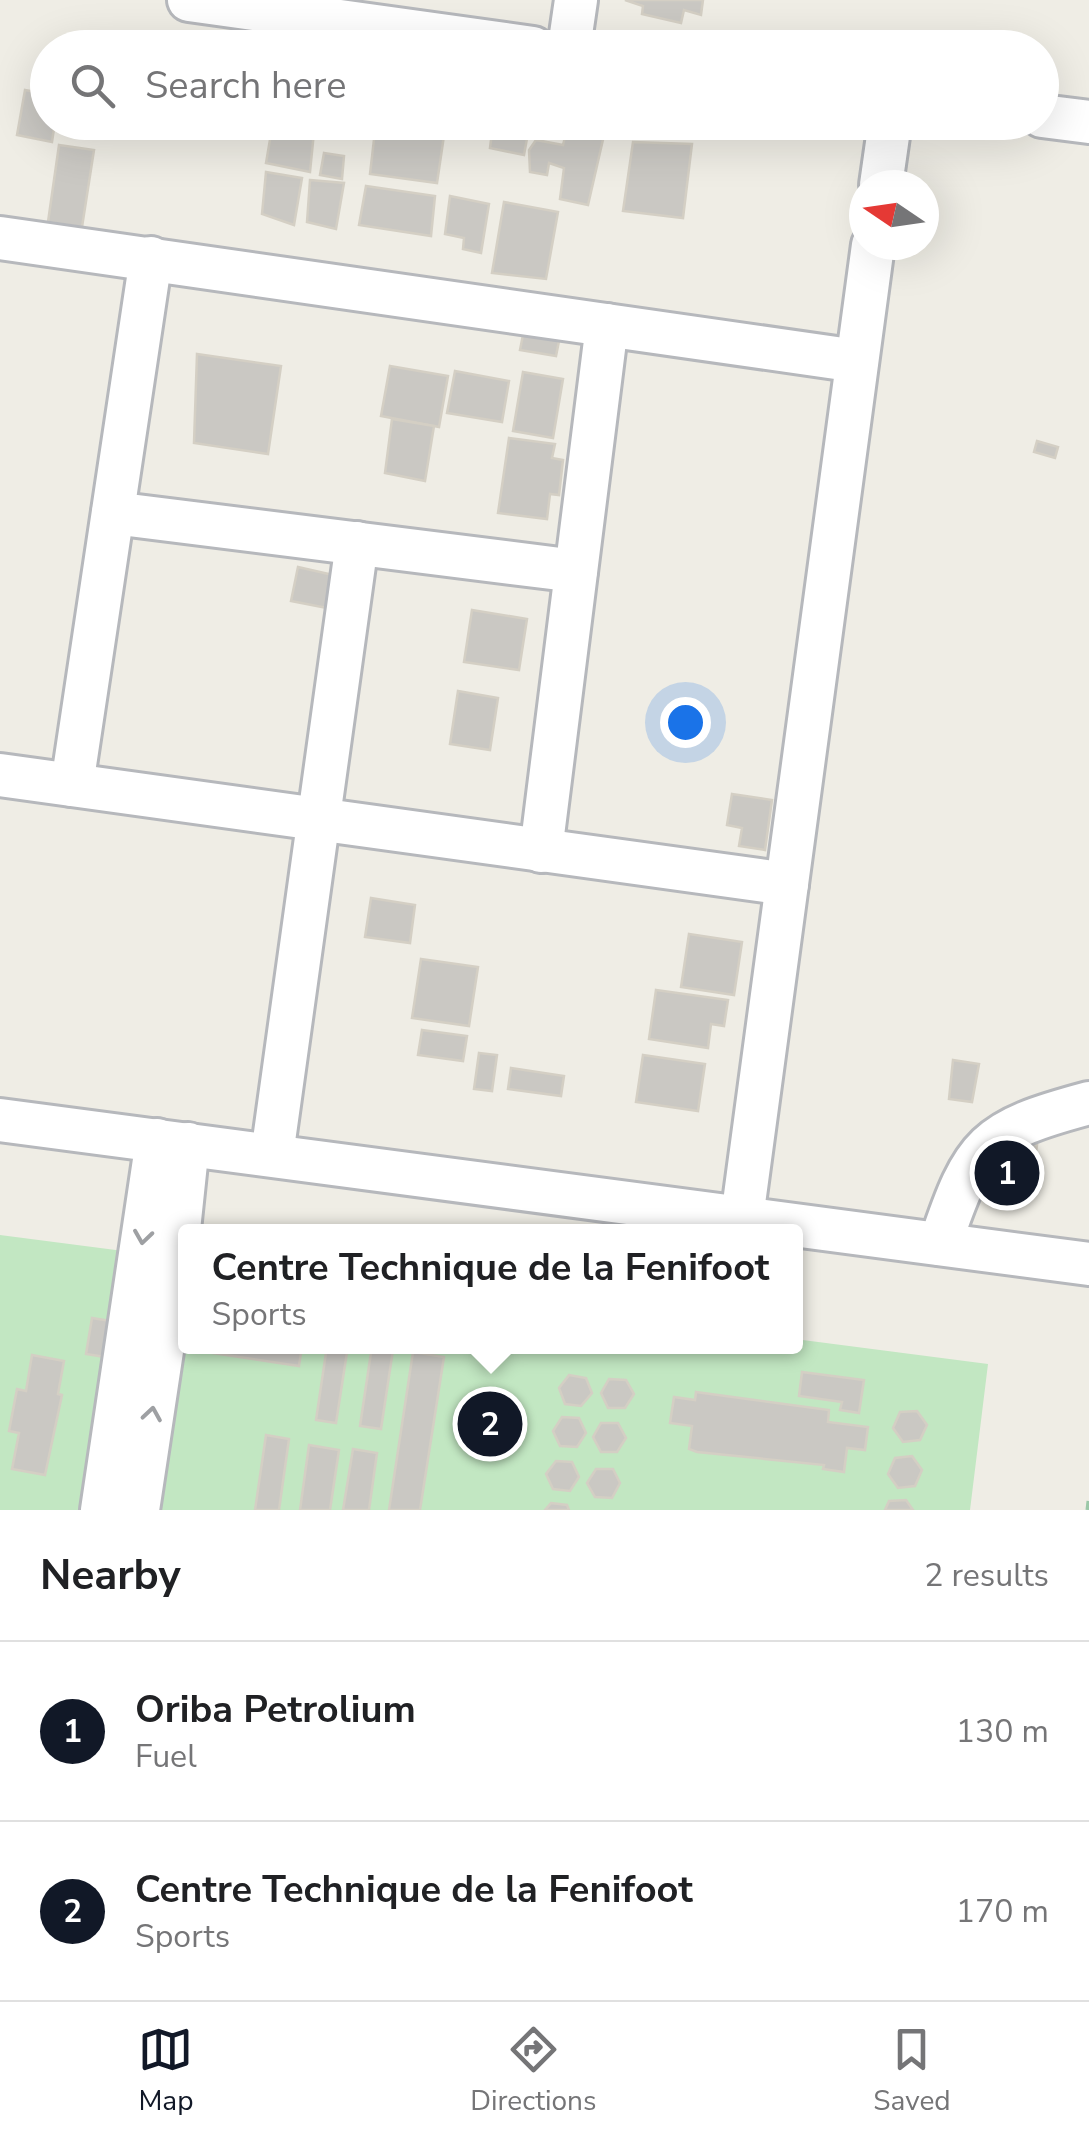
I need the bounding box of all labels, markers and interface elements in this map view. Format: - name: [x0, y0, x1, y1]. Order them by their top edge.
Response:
- search box: [30, 30, 1059, 140]
- icon: search: [65, 58, 120, 113]
- text: Search here: [145, 60, 346, 111]
- north arrow: [849, 170, 939, 260]
- your location: [660, 697, 711, 748]
- pin: 1: [974, 1136, 1040, 1210]
- popup: [178, 1224, 803, 1354]
- one-way arrow: [134, 1229, 155, 1245]
- text: Centre Technique de la Fenifoot: [212, 1242, 769, 1293]
- text: Sports: [212, 1293, 307, 1336]
- pin: 2: [458, 1386, 522, 1462]
- one-way arrow: [141, 1405, 162, 1422]
- text: Nearby: [40, 1547, 181, 1604]
- text: 2 results: [924, 1554, 1049, 1597]
- text: Oriba Petrolium: [135, 1684, 416, 1735]
- text: 1: [63, 1710, 82, 1753]
- text: 130 m: [956, 1710, 1049, 1753]
- text: Fuel: [135, 1735, 197, 1778]
- text: Centre Technique de la Fenifoot: [135, 1864, 693, 1915]
- text: 2: [63, 1890, 82, 1933]
- text: 170 m: [956, 1890, 1049, 1933]
- text: Sports: [135, 1915, 230, 1958]
- tab: Map: [138, 2022, 193, 2120]
- tab: Directions: [470, 2022, 596, 2120]
- tab: Saved: [873, 2022, 951, 2120]

